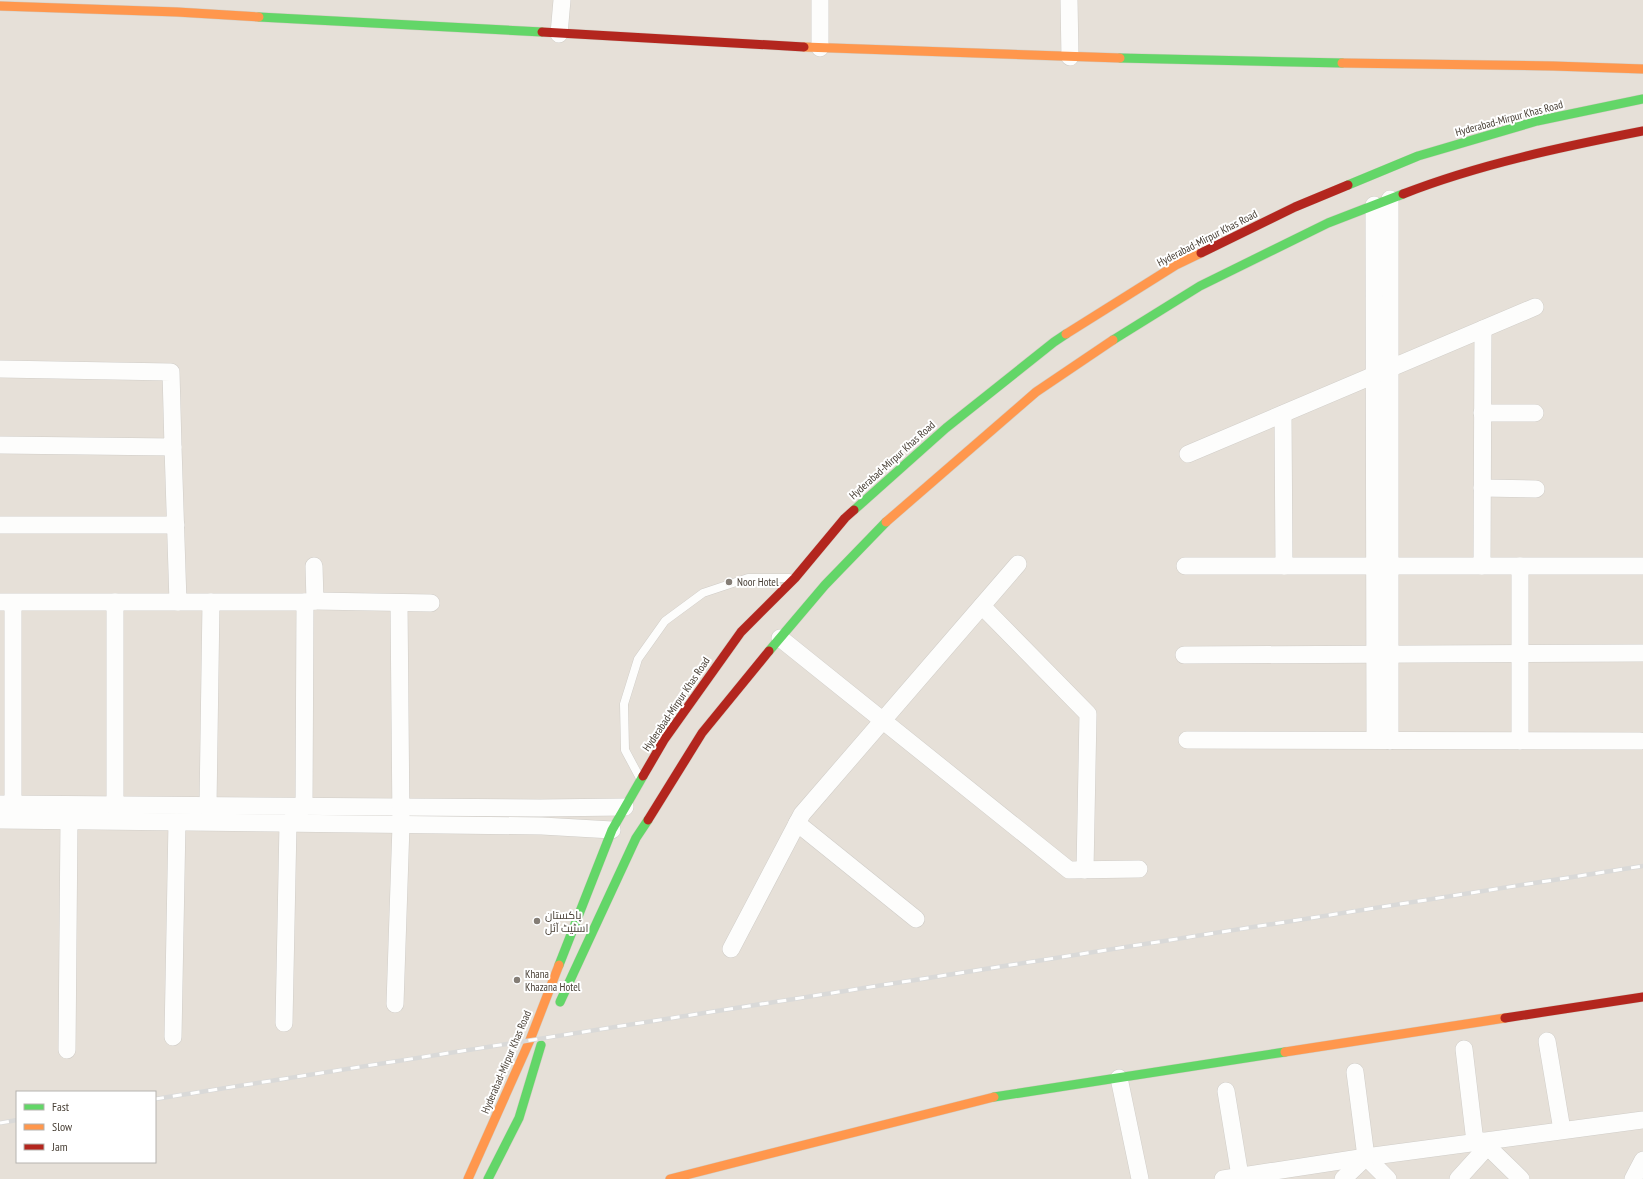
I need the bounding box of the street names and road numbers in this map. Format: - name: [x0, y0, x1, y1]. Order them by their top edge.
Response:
- street label: Hyderabad-Mirpur Khas Road: [1454, 97, 1564, 139]
- street label: Hyderabad-Mirpur Khas Road: [1155, 207, 1260, 269]
- street label: Hyderabad-Mirpur Khas Road: [846, 418, 938, 502]
- street label: Hyderabad-Mirpur Khas Road: [639, 654, 713, 754]
- street label: Hyderabad-Mirpur Khas Road: [478, 1008, 534, 1116]

